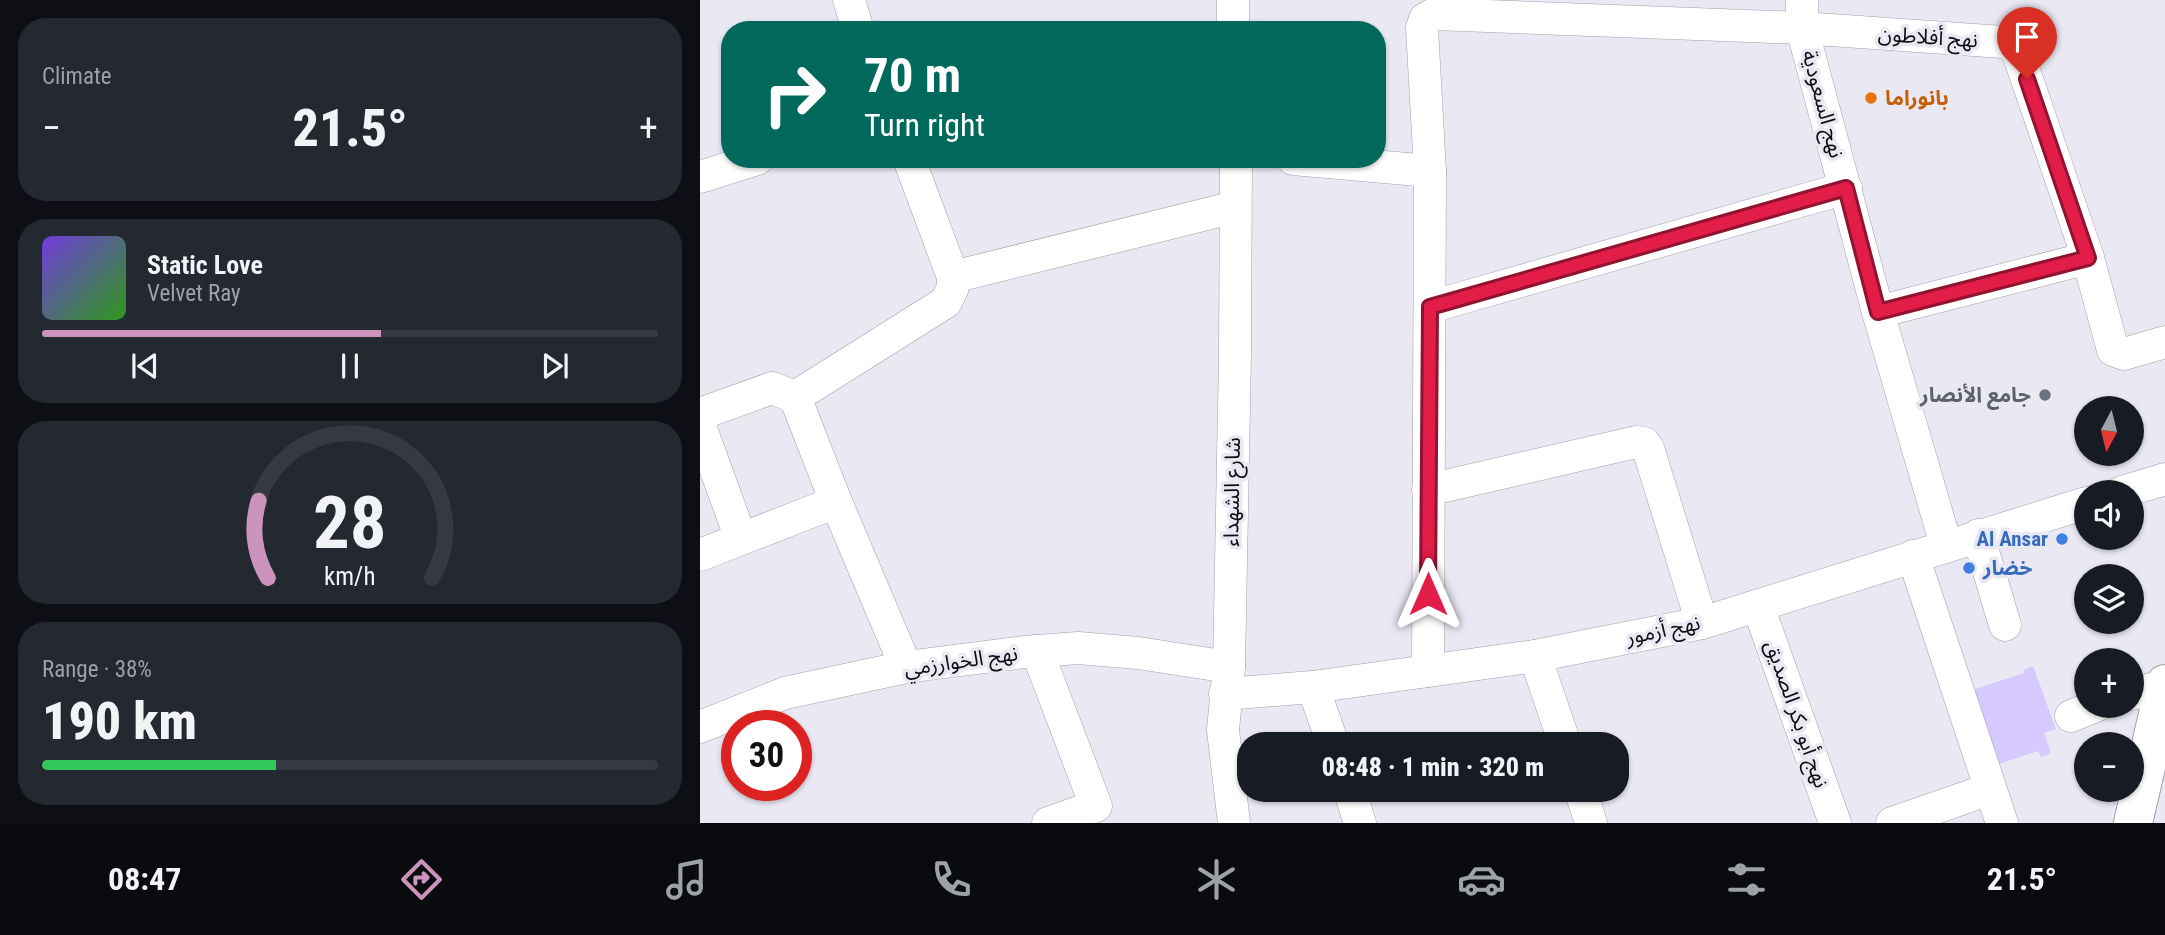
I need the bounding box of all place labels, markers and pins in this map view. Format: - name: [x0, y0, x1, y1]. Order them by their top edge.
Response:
- pin: [1997, 7, 2057, 79]
- place label: بانوراما: [1885, 86, 1949, 110]
- marker: بانوراما: [1863, 90, 1879, 106]
- place label: جامع الأنصار: [1919, 383, 2031, 410]
- marker: جامع الأنصار: [2037, 387, 2053, 403]
- place label: Al Ansar: [1977, 527, 2048, 551]
- marker: Al Ansar: [2054, 531, 2070, 547]
- place label: خضار: [1982, 556, 2033, 580]
- marker: خضار: [1961, 560, 1977, 576]

